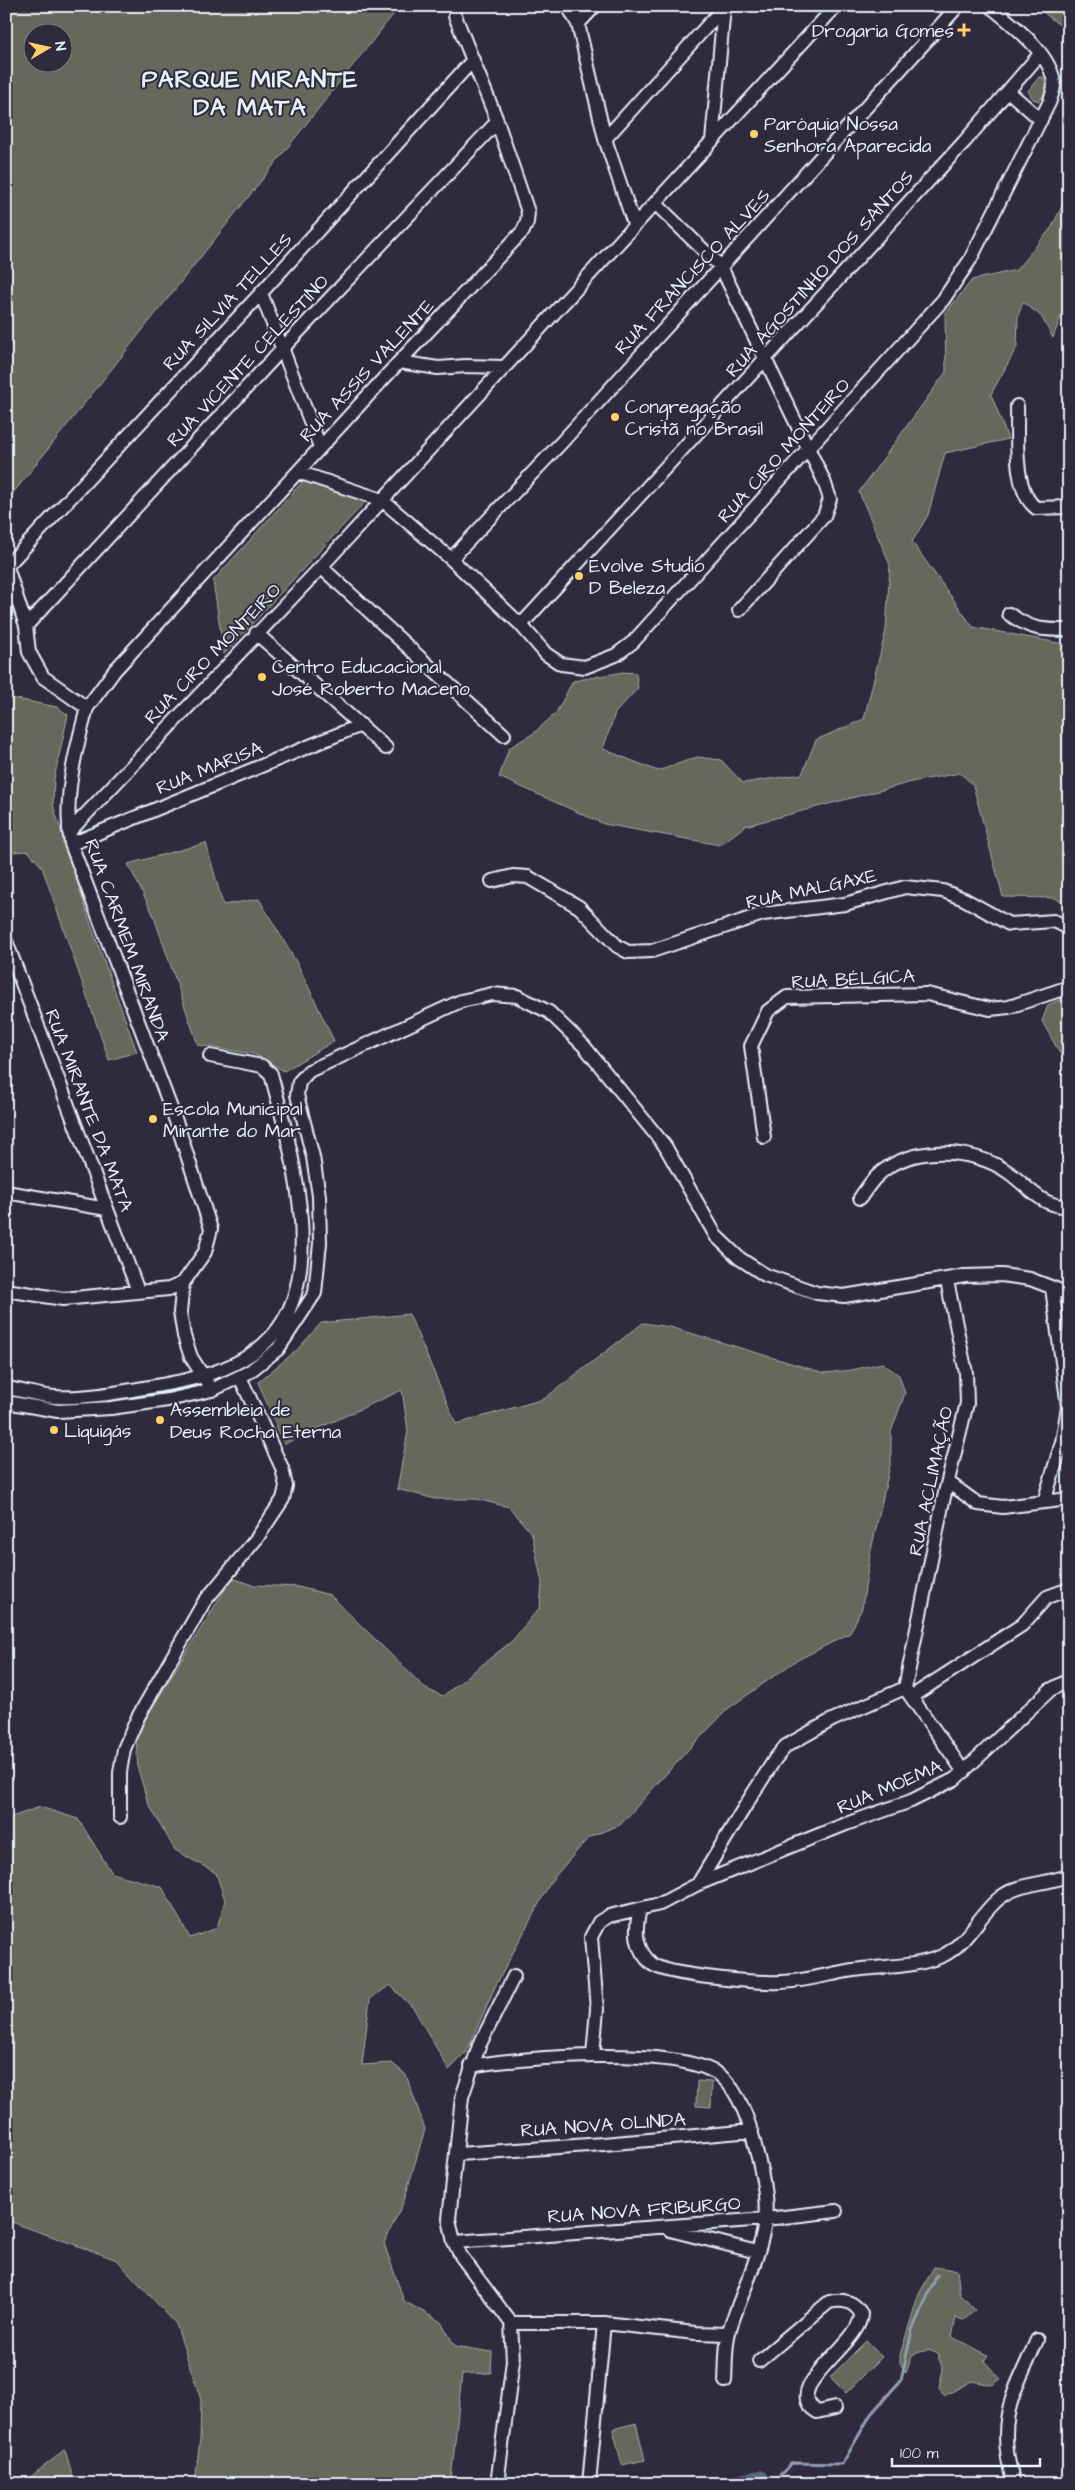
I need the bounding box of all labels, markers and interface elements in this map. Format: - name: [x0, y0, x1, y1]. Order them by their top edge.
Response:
- place label: Drogaria Gomes: [812, 18, 954, 46]
- north arrow: [22, 22, 72, 72]
- marker: Drogaria Gomes: [958, 24, 970, 36]
- text: N: [49, 40, 70, 52]
- district label: PARQUE MIRANTE DA MATA: [142, 63, 358, 125]
- place label: Paróquia Nossa Senhora Aparecida: [764, 111, 932, 160]
- marker: Paróquia Nossa Senhora Aparecida: [748, 128, 760, 140]
- street label: RUA AGOSTINHO DOS SANTOS: [720, 164, 921, 384]
- street label: RUA FRANCISCO ALVES: [609, 183, 777, 361]
- street label: RUA SILVIA TELLES: [157, 227, 299, 377]
- street label: RUA VICENTE CELESTINO: [161, 269, 335, 453]
- street label: RUA ASSIS VALENTE: [294, 294, 441, 449]
- street label: RUA CIRO MONTEIRO: [712, 372, 857, 529]
- place label: Congregação Cristã no Brasil: [625, 394, 763, 443]
- marker: Congregação Cristã no Brasil: [609, 411, 621, 423]
- place label: Evolve Studio D Beleza: [589, 553, 705, 602]
- marker: Evolve Studio D Beleza: [573, 570, 585, 582]
- street label: RUA CIRO MONTEIRO: [138, 577, 288, 731]
- place label: Centro Educacional José Roberto Maceno: [272, 654, 470, 703]
- marker: Centro Educacional José Roberto Maceno: [256, 671, 268, 683]
- street label: RUA MARISA: [152, 735, 267, 802]
- street label: RUA CARMEM MIRANDA: [77, 835, 176, 1046]
- street label: RUA MALGAXE: [743, 862, 879, 916]
- street label: RUA BÉLGICA: [791, 963, 915, 996]
- street label: RUA MIRANTE DA MATA: [37, 1005, 140, 1216]
- place label: Escola Municipal Mirante do Mar: [163, 1096, 303, 1145]
- marker: Escola Municipal Mirante do Mar: [147, 1113, 159, 1125]
- place label: Assembleia de Deus Rocha Eterna: [170, 1397, 342, 1446]
- street label: RUA ACLIMAÇÃO: [902, 1404, 961, 1558]
- marker: Assembleia de Deus Rocha Eterna: [154, 1414, 166, 1426]
- place label: Liquigás: [64, 1418, 131, 1446]
- marker: Liquigás: [48, 1424, 60, 1436]
- street label: RUA MOEMA: [833, 1753, 946, 1822]
- street label: RUA NOVA OLINDA: [520, 2106, 687, 2145]
- street label: RUA NOVA FRIBURGO: [547, 2190, 742, 2231]
- scale bar: [892, 2435, 1040, 2467]
- text: 100 m: [900, 2443, 939, 2464]

